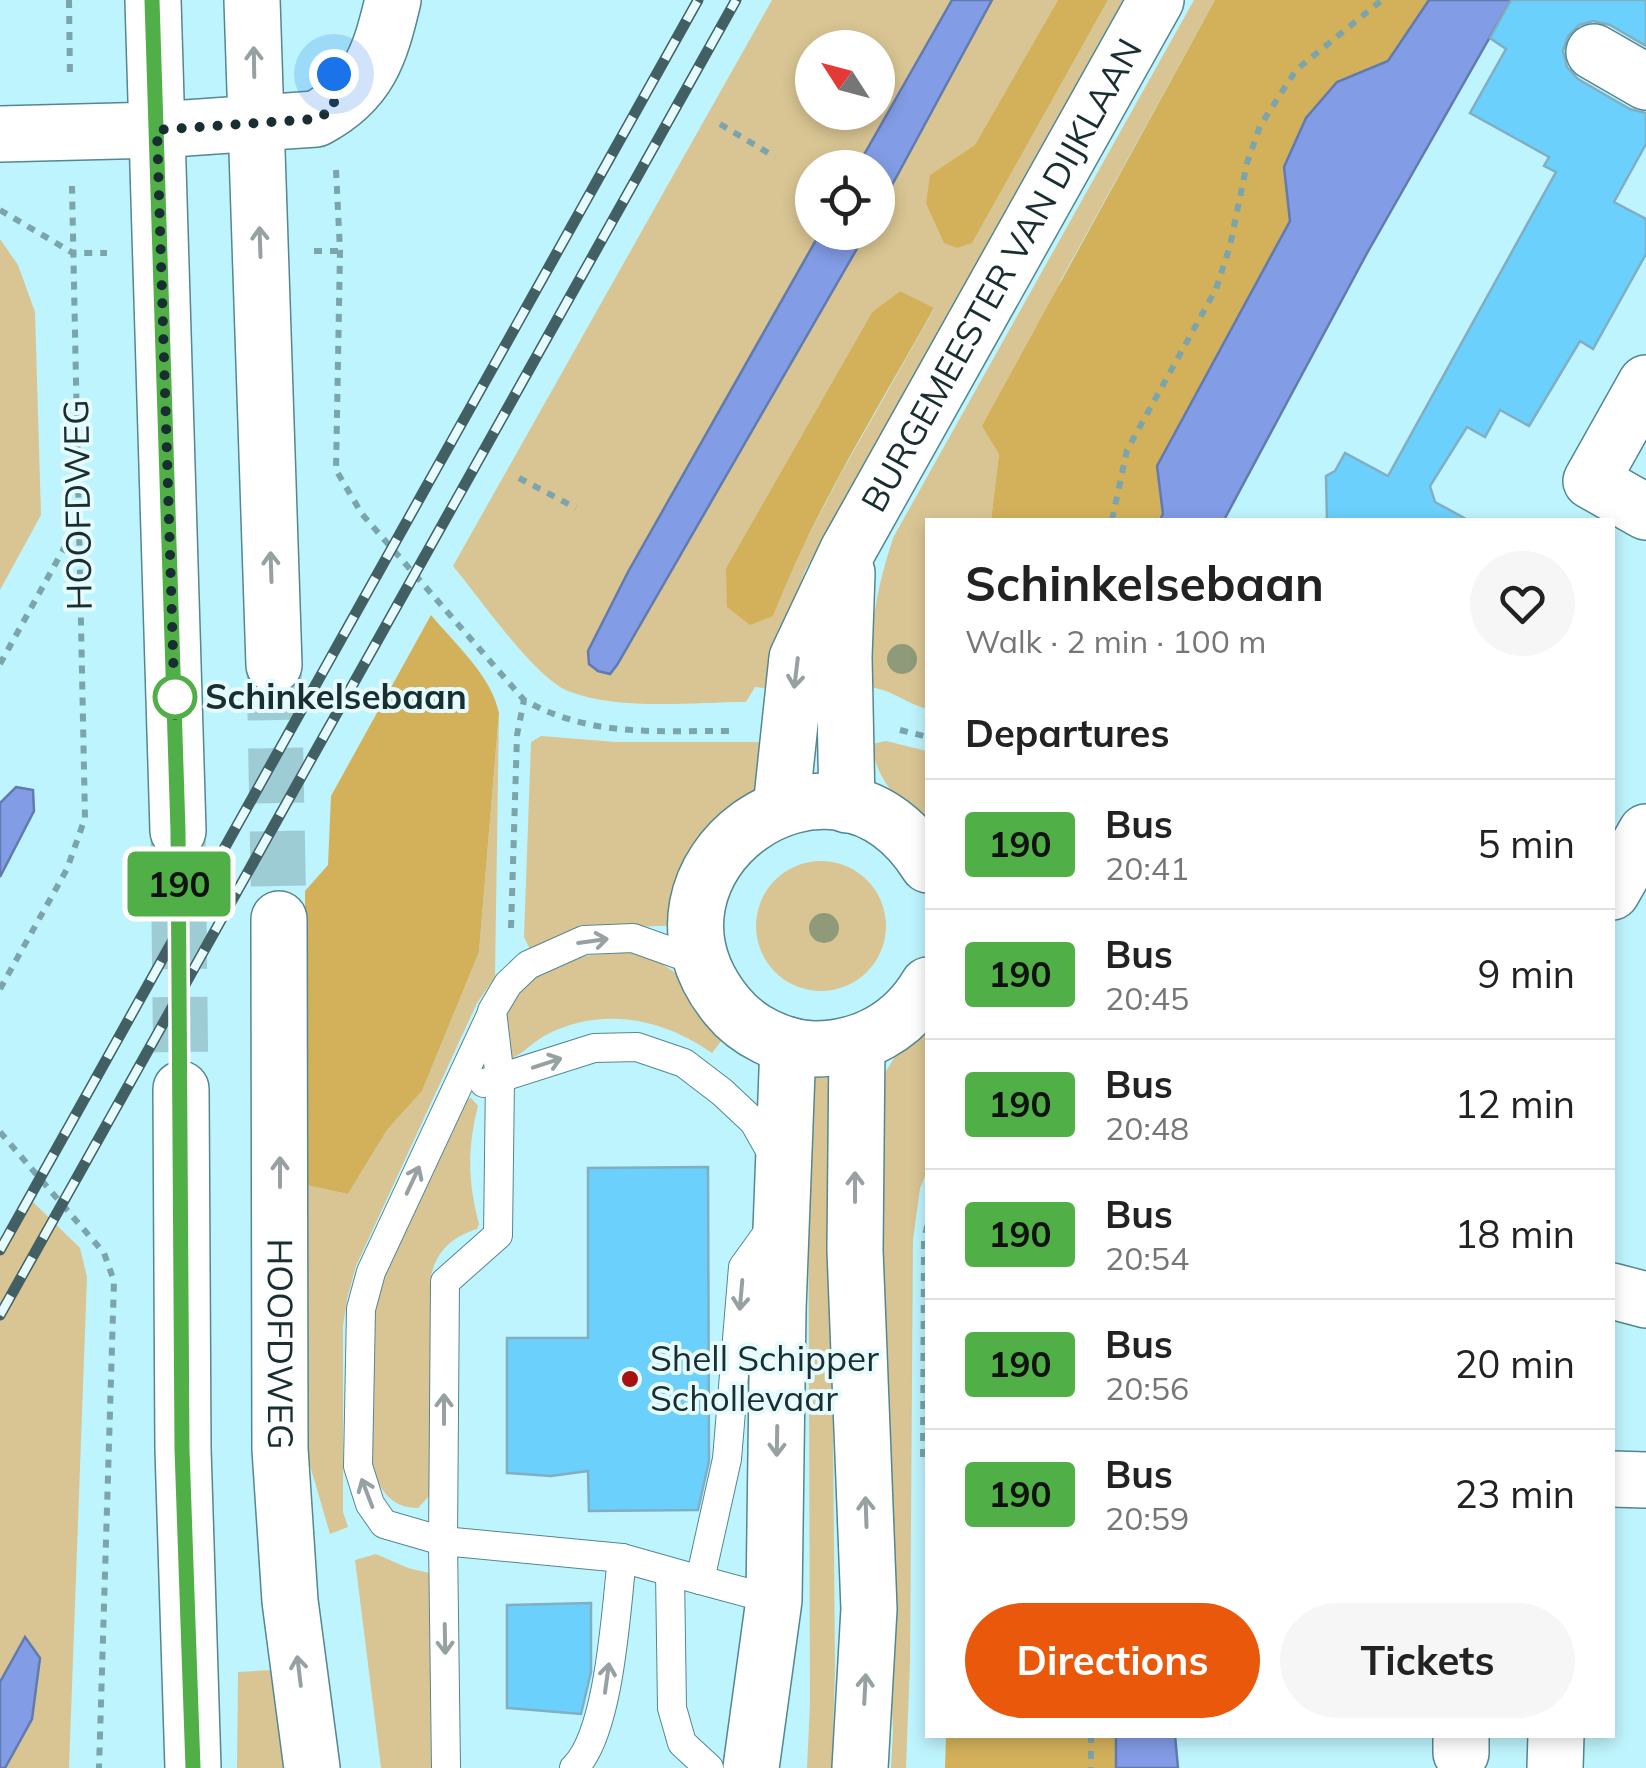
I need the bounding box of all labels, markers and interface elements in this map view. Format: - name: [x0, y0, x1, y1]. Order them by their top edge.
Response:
- north arrow: [795, 30, 895, 130]
- map controls: [795, 30, 895, 250]
- street label: BURGEMEESTER VAN DIJKLAAN: [851, 31, 1151, 519]
- one-way arrow: [244, 47, 263, 79]
- your location: [309, 49, 359, 99]
- button: locate: [795, 150, 895, 250]
- one-way arrow: [250, 227, 269, 259]
- street label: HOOFDWEG: [53, 399, 101, 611]
- button: heart: [1470, 551, 1575, 656]
- one-way arrow: [261, 552, 280, 584]
- text: Schinkelsebaan: [965, 553, 1324, 613]
- text: Walk · 2 min · 100 m: [965, 621, 1266, 661]
- one-way arrow: [786, 657, 804, 689]
- place label: Schinkelsebaan: [205, 674, 467, 718]
- marker: Schinkelsebaan: [154, 676, 196, 718]
- text: Departures: [965, 709, 1169, 757]
- text: Bus: [1105, 800, 1173, 848]
- text: 5 min: [1478, 820, 1575, 868]
- text: 190: [988, 822, 1052, 866]
- text: 20:41: [1105, 848, 1189, 888]
- line badge: 190: [121, 852, 236, 916]
- text: 190: [147, 862, 211, 906]
- text: Bus: [1105, 930, 1173, 978]
- one-way arrow: [576, 932, 609, 950]
- text: 9 min: [1478, 950, 1575, 998]
- text: 190: [988, 952, 1052, 996]
- text: 20:45: [1105, 978, 1189, 1018]
- one-way arrow: [531, 1053, 563, 1071]
- text: Bus: [1105, 1060, 1173, 1108]
- text: 12 min: [1455, 1080, 1575, 1128]
- text: 190: [988, 1082, 1052, 1126]
- text: 20:48: [1105, 1108, 1189, 1148]
- one-way arrow: [270, 1157, 290, 1190]
- one-way arrow: [405, 1165, 423, 1196]
- one-way arrow: [846, 1172, 865, 1204]
- text: Bus: [1105, 1190, 1173, 1238]
- text: 18 min: [1455, 1210, 1575, 1258]
- text: 190: [988, 1212, 1052, 1256]
- street label: HOOFDWEG: [259, 1238, 303, 1450]
- text: 20:54: [1105, 1238, 1189, 1278]
- one-way arrow: [731, 1278, 750, 1310]
- text: Bus: [1105, 1320, 1173, 1368]
- place label: Shell Schipper Schollevaar: [650, 1336, 879, 1420]
- text: 20 min: [1455, 1340, 1575, 1388]
- text: 190: [988, 1342, 1052, 1386]
- marker: Shell Schipper Schollevaar: [619, 1368, 641, 1390]
- text: 20:56: [1105, 1368, 1189, 1408]
- one-way arrow: [434, 1393, 454, 1426]
- one-way arrow: [767, 1425, 786, 1457]
- text: Bus: [1105, 1450, 1173, 1498]
- text: 23 min: [1455, 1470, 1575, 1518]
- text: 190: [988, 1472, 1052, 1516]
- one-way arrow: [357, 1478, 375, 1508]
- one-way arrow: [856, 1496, 875, 1528]
- text: 20:59: [1105, 1498, 1189, 1538]
- button: Directions: [965, 1603, 1260, 1718]
- button: Tickets: [1280, 1603, 1575, 1718]
- one-way arrow: [435, 1622, 454, 1654]
- one-way arrow: [290, 1656, 308, 1688]
- one-way arrow: [598, 1662, 616, 1695]
- one-way arrow: [856, 1673, 875, 1705]

